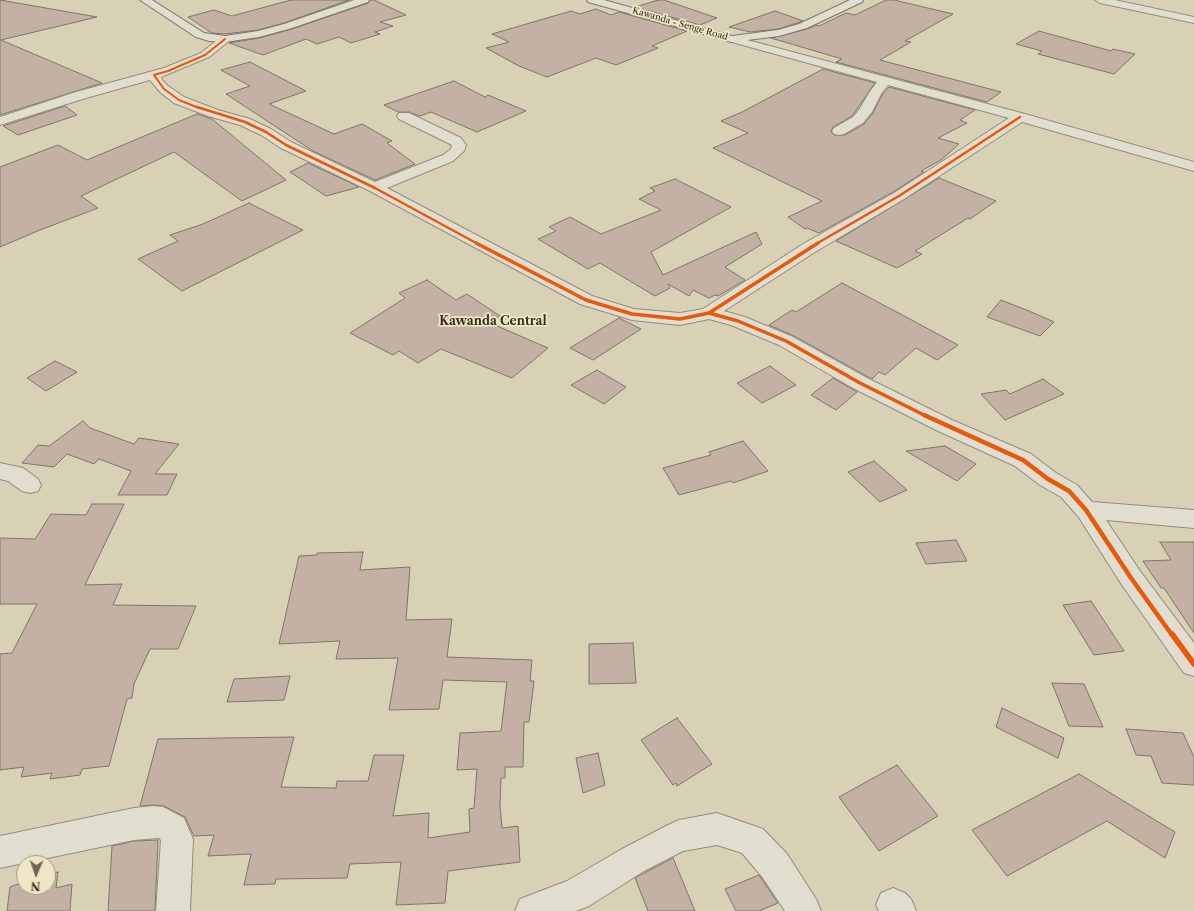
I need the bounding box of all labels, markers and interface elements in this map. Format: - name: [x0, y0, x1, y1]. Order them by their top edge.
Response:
- street label: Kawanda - Senge Road: [631, 5, 729, 43]
- district label: Kawanda Central: [439, 315, 547, 329]
- north arrow: [16, 855, 56, 895]
- text: N: [31, 879, 41, 893]

